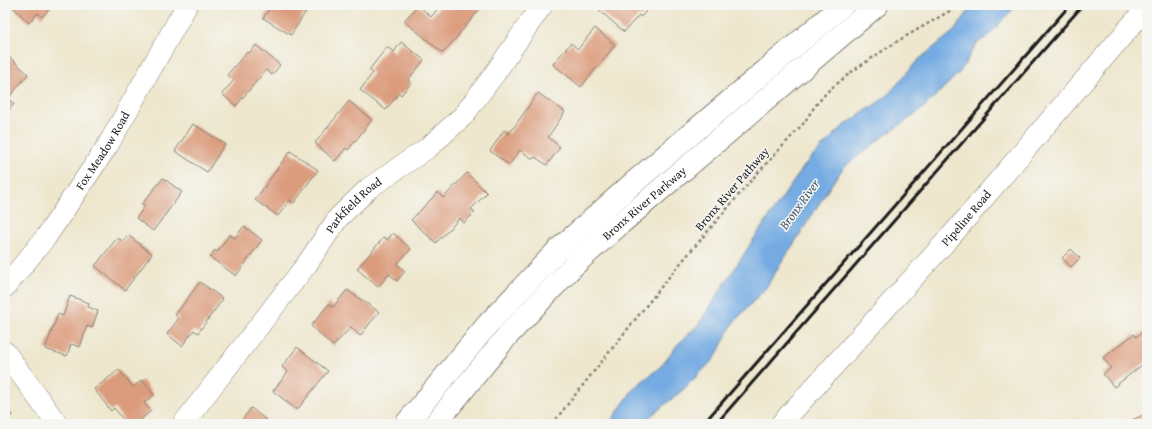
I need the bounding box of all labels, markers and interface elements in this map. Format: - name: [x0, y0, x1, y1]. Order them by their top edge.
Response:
- street label: Fox Meadow Road: [71, 108, 134, 193]
- street label: Bronx River Pathway: [691, 143, 773, 234]
- street label: Bronx River Parkway: [598, 162, 690, 244]
- street label: Parkfield Road: [321, 172, 385, 236]
- water label: Bronx River: [774, 174, 825, 234]
- street label: Pipeline Road: [937, 186, 995, 249]

